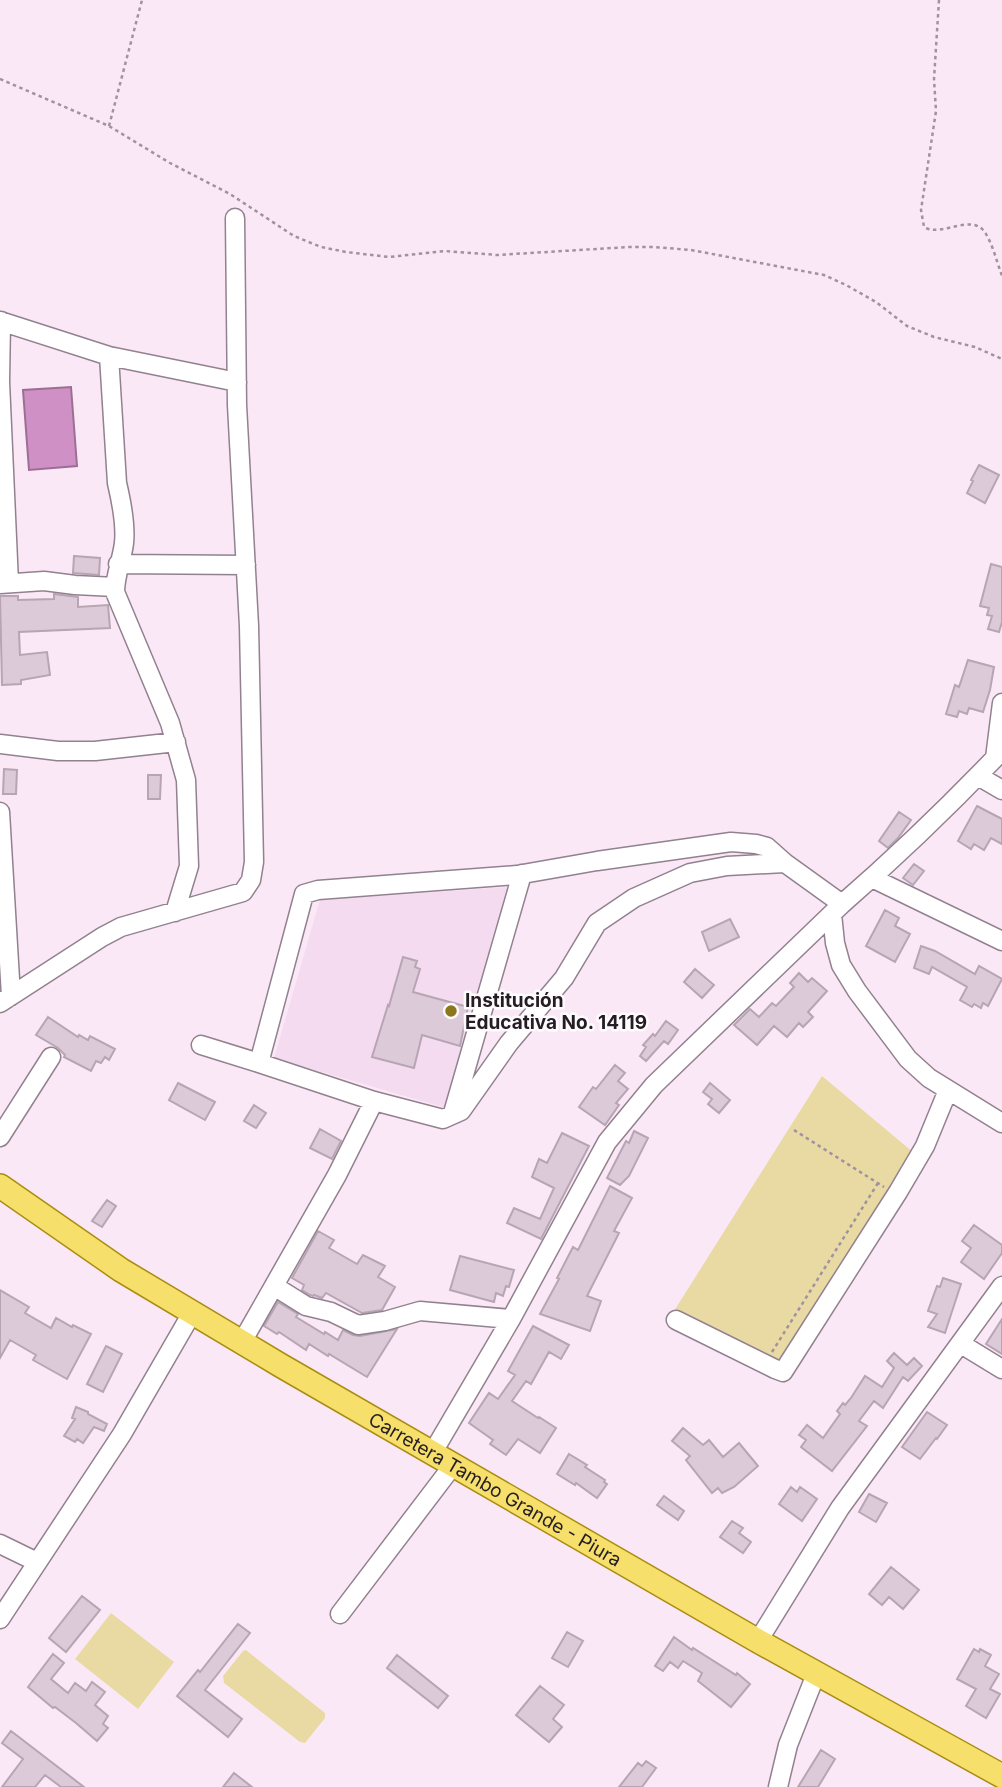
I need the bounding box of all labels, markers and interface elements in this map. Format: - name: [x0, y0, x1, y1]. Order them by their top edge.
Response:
- place label: Institución Educativa No. 14119: [465, 989, 647, 1034]
- marker: Institución Educativa No. 14119: [443, 1003, 459, 1019]
- street label: Carretera Tambo Grande - Piura: [364, 1408, 625, 1572]

